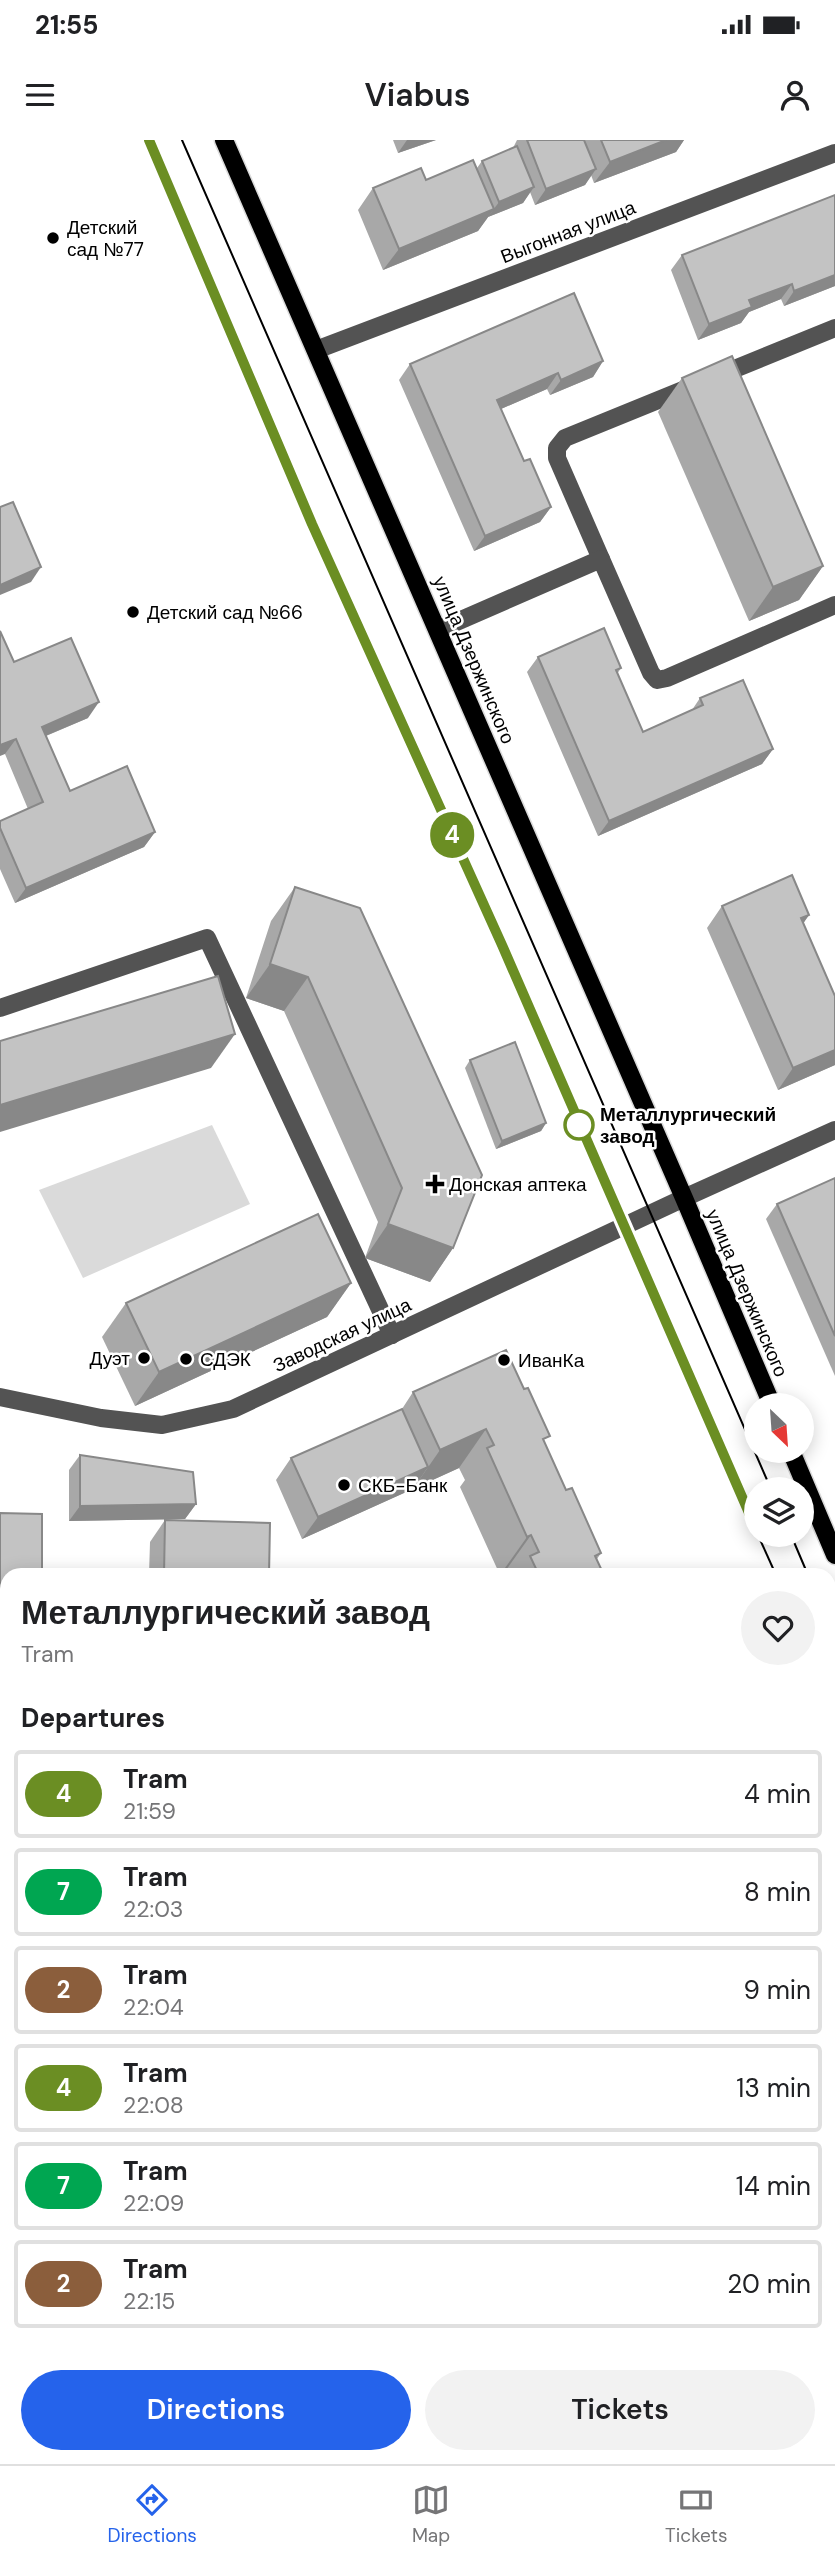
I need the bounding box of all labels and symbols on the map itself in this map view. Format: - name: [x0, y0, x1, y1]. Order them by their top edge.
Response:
- street label: Выгонная улица: [497, 195, 639, 269]
- place label: Детский сад №77: [67, 215, 144, 262]
- marker: Детский сад №77: [45, 230, 61, 246]
- street label: улица Дзержинского: [427, 572, 521, 748]
- place label: Детский сад №66: [147, 600, 303, 625]
- marker: Детский сад №66: [125, 604, 141, 620]
- line badge: 4: [429, 812, 475, 858]
- place label: Металлургический завод: [600, 1102, 776, 1149]
- marker: Металлургический завод: [564, 1110, 594, 1140]
- place label: Донская аптека: [449, 1172, 587, 1197]
- marker: Донская аптека: [427, 1176, 443, 1192]
- street label: улица Дзержинского: [700, 1205, 794, 1381]
- street label: Заводская улица: [269, 1292, 415, 1378]
- place label: Дуэт: [89, 1346, 130, 1371]
- place label: СДЭК: [200, 1347, 251, 1372]
- place label: ИванКа: [518, 1348, 585, 1373]
- marker: Дуэт: [136, 1350, 152, 1366]
- marker: СДЭК: [178, 1351, 194, 1367]
- marker: ИванКа: [496, 1352, 512, 1368]
- north arrow: [744, 1393, 814, 1463]
- place label: СКБ-Банк: [358, 1473, 448, 1498]
- marker: СКБ-Банк: [336, 1477, 352, 1493]

